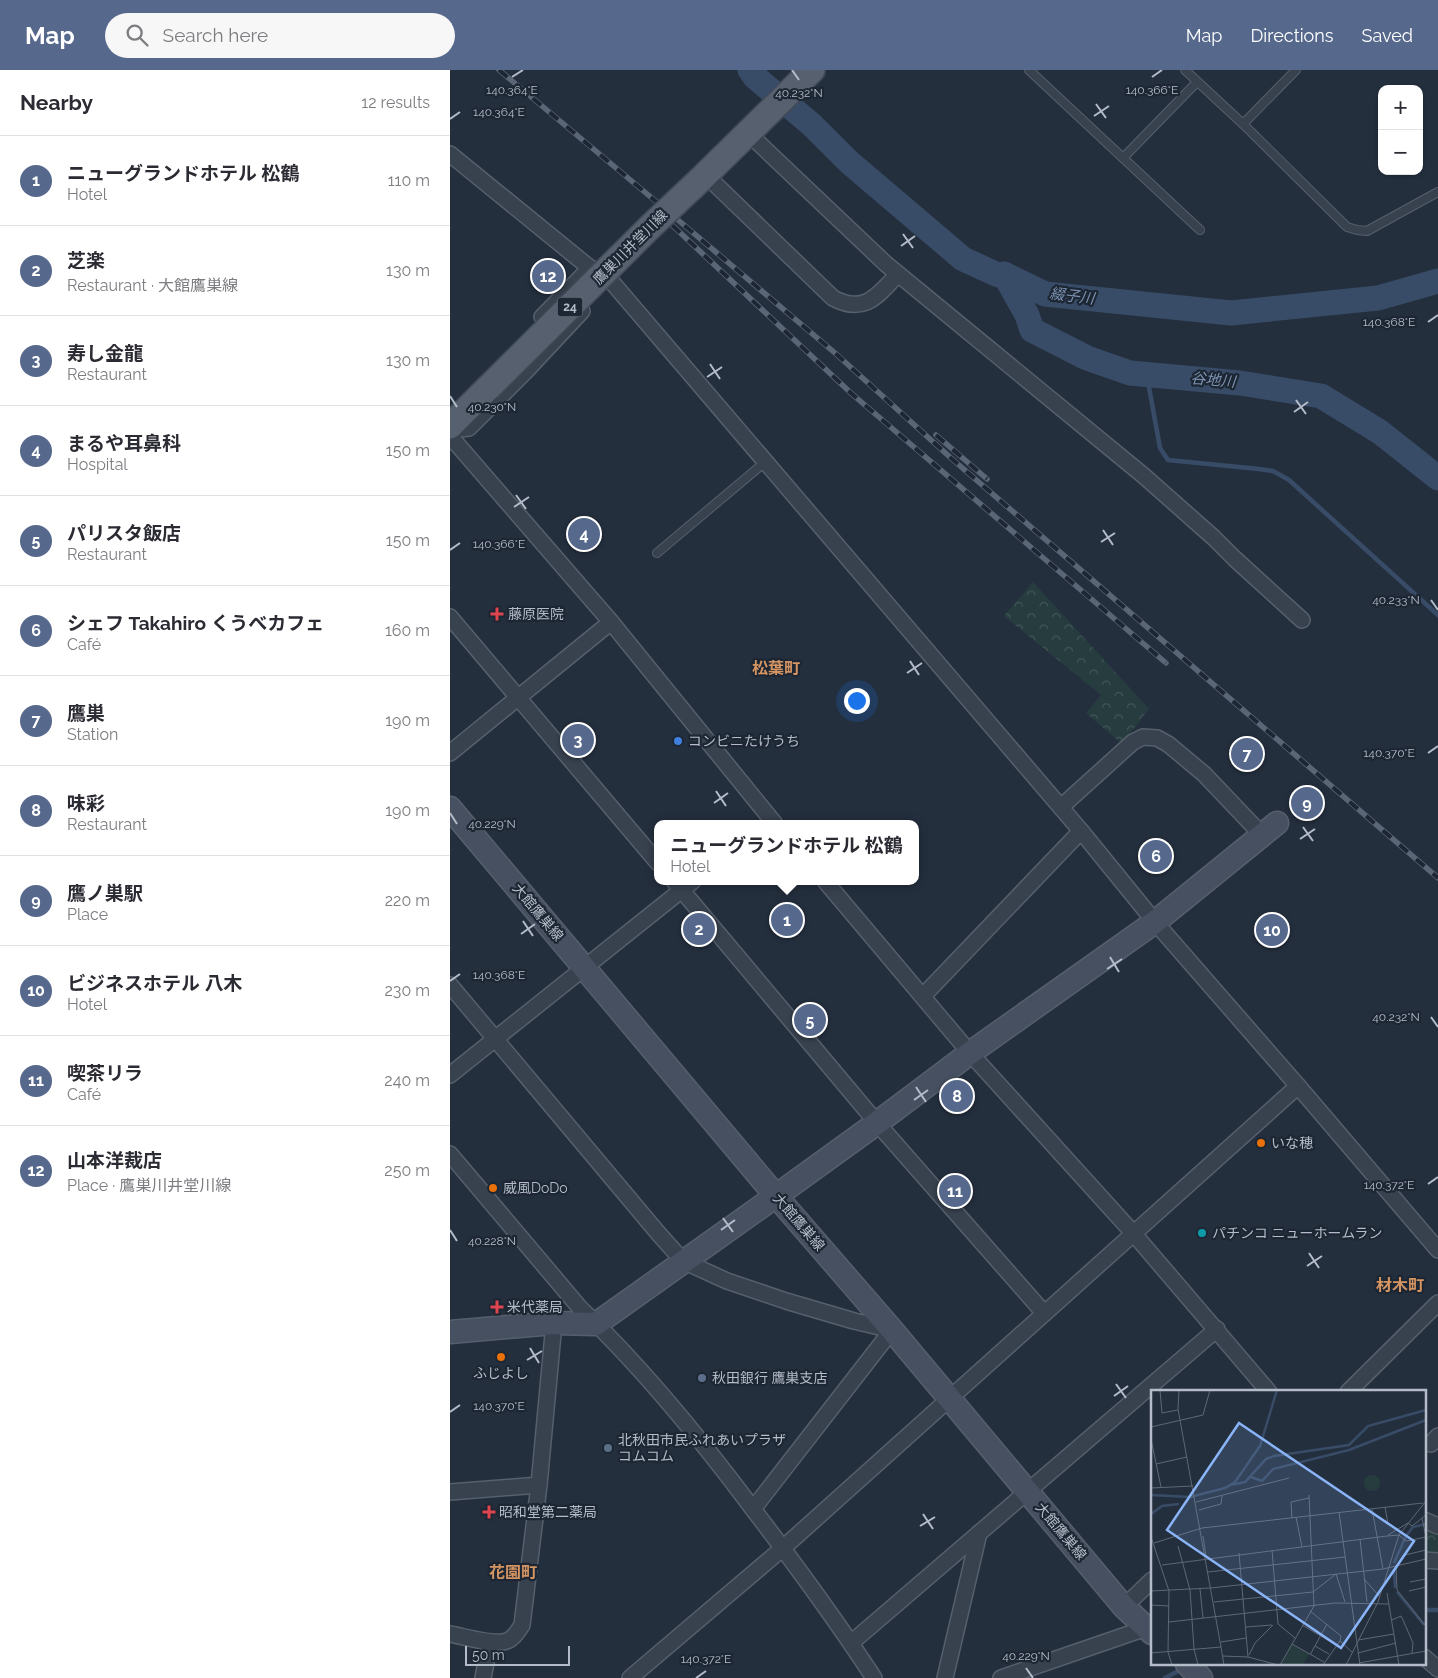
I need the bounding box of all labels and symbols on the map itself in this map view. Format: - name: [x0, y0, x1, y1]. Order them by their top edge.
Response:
- text: 140.364°E: [486, 83, 538, 97]
- text: 140.366°E: [1126, 83, 1178, 97]
- text: 40.232°N: [775, 86, 823, 100]
- text: 140.364°E: [473, 105, 525, 119]
- street label: 鷹巣川井堂川線: [590, 207, 670, 287]
- pin: 12: [532, 257, 564, 295]
- water label: 綴子川: [1049, 284, 1097, 308]
- road number: 24: [558, 298, 582, 316]
- text: 140.368°E: [1363, 315, 1415, 329]
- water label: 谷地川: [1190, 369, 1238, 391]
- text: 40.230°N: [468, 400, 516, 414]
- pin: 4: [568, 515, 600, 553]
- text: 140.366°E: [473, 537, 525, 551]
- text: 40.233°N: [1372, 593, 1420, 607]
- place label: 藤原医院: [508, 606, 564, 622]
- marker: 藤原医院: [490, 607, 504, 621]
- district label: 松葉町: [752, 659, 800, 678]
- your location: [844, 688, 870, 714]
- pin: 3: [562, 721, 594, 759]
- place label: コンビニたけうち: [688, 733, 800, 749]
- marker: コンビニたけうち: [672, 735, 684, 747]
- pin: 7: [1231, 735, 1263, 773]
- text: 140.370°E: [1363, 746, 1415, 760]
- pin: 9: [1291, 784, 1323, 822]
- text: 40.229°N: [468, 817, 516, 831]
- pin: 6: [1140, 837, 1172, 875]
- street label: 大館鷹巣線: [509, 880, 567, 944]
- pin: 1: [771, 901, 803, 939]
- pin: 2: [683, 910, 715, 948]
- pin: 10: [1256, 911, 1288, 949]
- text: 140.368°E: [473, 968, 525, 982]
- pin: 5: [794, 1001, 826, 1039]
- text: 40.232°N: [1372, 1010, 1420, 1024]
- pin: 8: [941, 1077, 973, 1115]
- place label: いな穂: [1271, 1135, 1313, 1151]
- marker: いな穂: [1255, 1137, 1267, 1149]
- pin: 11: [939, 1172, 971, 1210]
- text: 140.372°E: [1364, 1178, 1414, 1192]
- place label: 威風DoDo: [503, 1180, 568, 1196]
- marker: 威風DoDo: [487, 1182, 499, 1194]
- street label: 大館鷹巣線: [770, 1190, 828, 1254]
- place label: パチンコ ニューホームラン: [1212, 1225, 1382, 1241]
- marker: パチンコ ニューホームラン: [1196, 1227, 1208, 1239]
- text: 40.228°N: [468, 1234, 516, 1248]
- district label: 材木町: [1376, 1276, 1424, 1295]
- place label: 米代薬局: [507, 1299, 563, 1315]
- marker: 米代薬局: [491, 1301, 503, 1313]
- marker: ふじよし: [495, 1351, 507, 1363]
- place label: ふじよし: [473, 1365, 529, 1381]
- place label: 秋田銀行 鷹巣支店: [712, 1370, 828, 1386]
- marker: 秋田銀行 鷹巣支店: [696, 1372, 708, 1384]
- inset map: [1151, 1390, 1426, 1666]
- text: 140.370°E: [473, 1399, 525, 1413]
- place label: 北秋田市民ふれあいプラザ コムコム: [618, 1432, 786, 1464]
- marker: 北秋田市民ふれあいプラザ コムコム: [602, 1442, 614, 1454]
- street label: 大館鷹巣線: [1032, 1499, 1090, 1563]
- place label: 昭和堂第二薬局: [499, 1504, 597, 1520]
- marker: 昭和堂第二薬局: [483, 1506, 495, 1518]
- district label: 花園町: [489, 1563, 537, 1582]
- scale bar: [465, 1643, 570, 1666]
- text: 40.229°N: [1002, 1649, 1050, 1663]
- text: 140.372°E: [681, 1652, 731, 1666]

